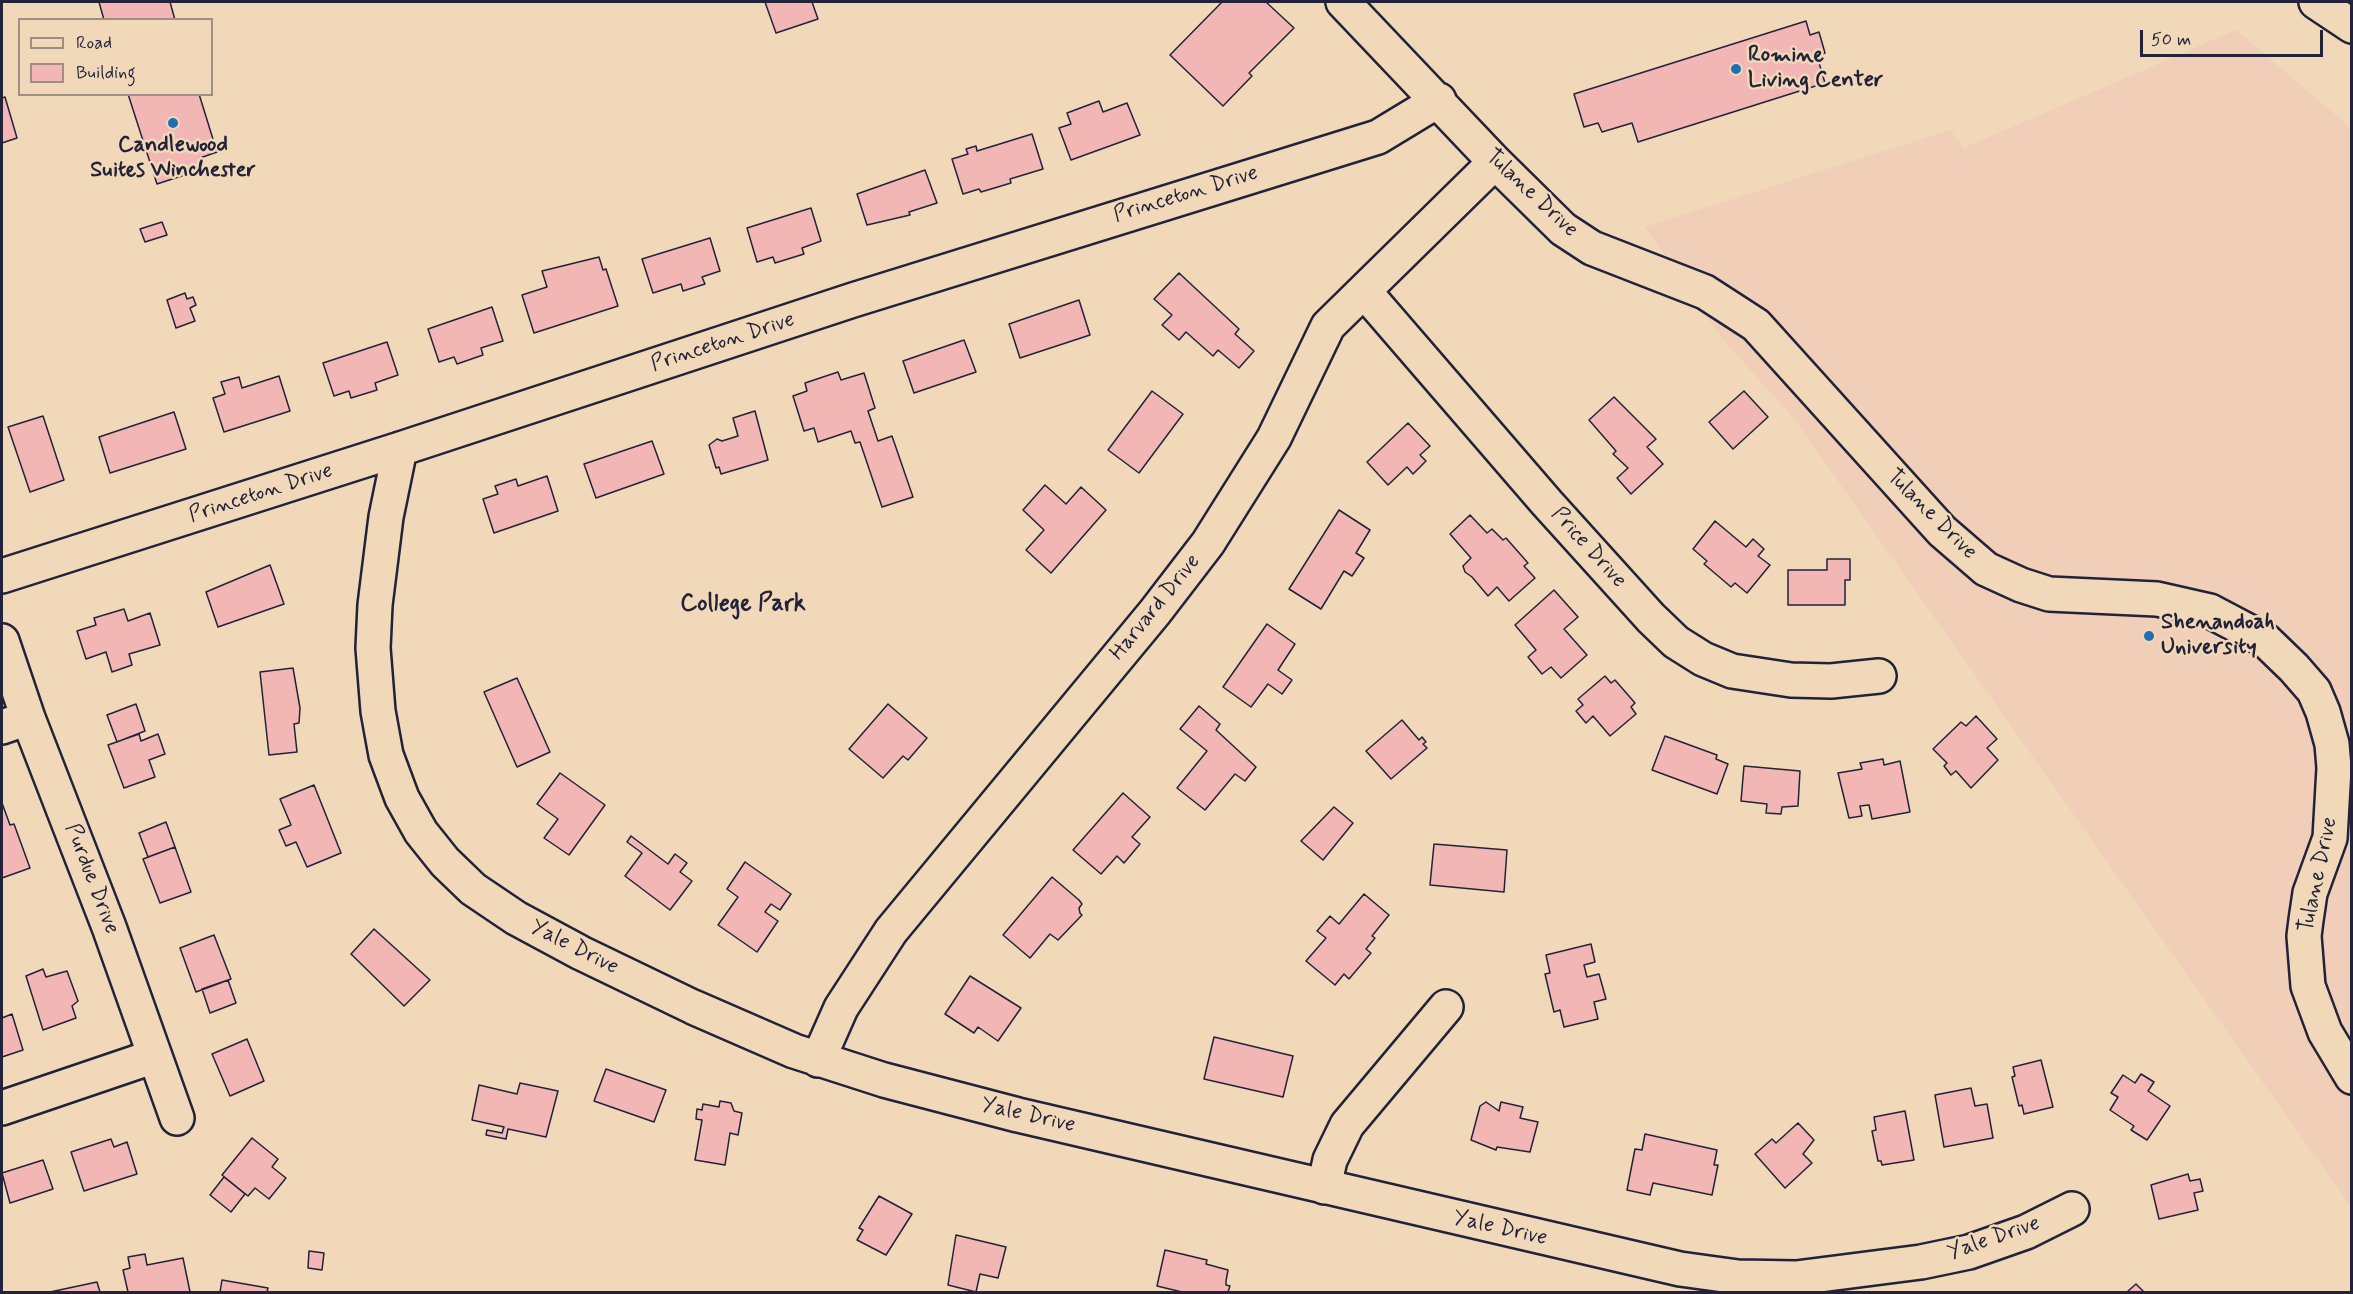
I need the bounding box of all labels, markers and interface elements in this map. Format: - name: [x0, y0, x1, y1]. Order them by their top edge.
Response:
- legend: [18, 18, 213, 96]
- scale bar: [2143, 18, 2326, 56]
- text: 50 m: [2151, 28, 2191, 52]
- text: Road: [76, 31, 112, 55]
- place label: Romine Living Center: [1748, 43, 1883, 94]
- text: Building: [76, 61, 136, 85]
- marker: Romine Living Center: [1729, 62, 1743, 76]
- marker: Candlewood Suites Winchester: [166, 116, 180, 130]
- place label: Candlewood Suites Winchester: [90, 133, 256, 184]
- street label: Tulane Drive: [1479, 144, 1583, 244]
- street label: Princeton Drive: [1110, 160, 1262, 230]
- street label: Princeton Drive: [648, 307, 798, 379]
- street label: Princeton Drive: [186, 458, 336, 530]
- street label: Tulane Drive: [1880, 464, 1982, 566]
- street label: Price Drive: [1545, 502, 1631, 594]
- street label: Harvard Drive: [1105, 550, 1207, 666]
- district label: College Park: [680, 591, 806, 619]
- place label: Shenandoah University: [2161, 610, 2275, 662]
- marker: Shenandoah University: [2142, 629, 2156, 643]
- street label: Tulane Drive: [2294, 815, 2344, 935]
- street label: Purdue Drive: [58, 820, 124, 938]
- street label: Yale Drive: [525, 914, 623, 982]
- street label: Yale Drive: [978, 1092, 1078, 1140]
- street label: Yale Drive: [1450, 1205, 1550, 1253]
- street label: Yale Drive: [1944, 1211, 2044, 1267]

